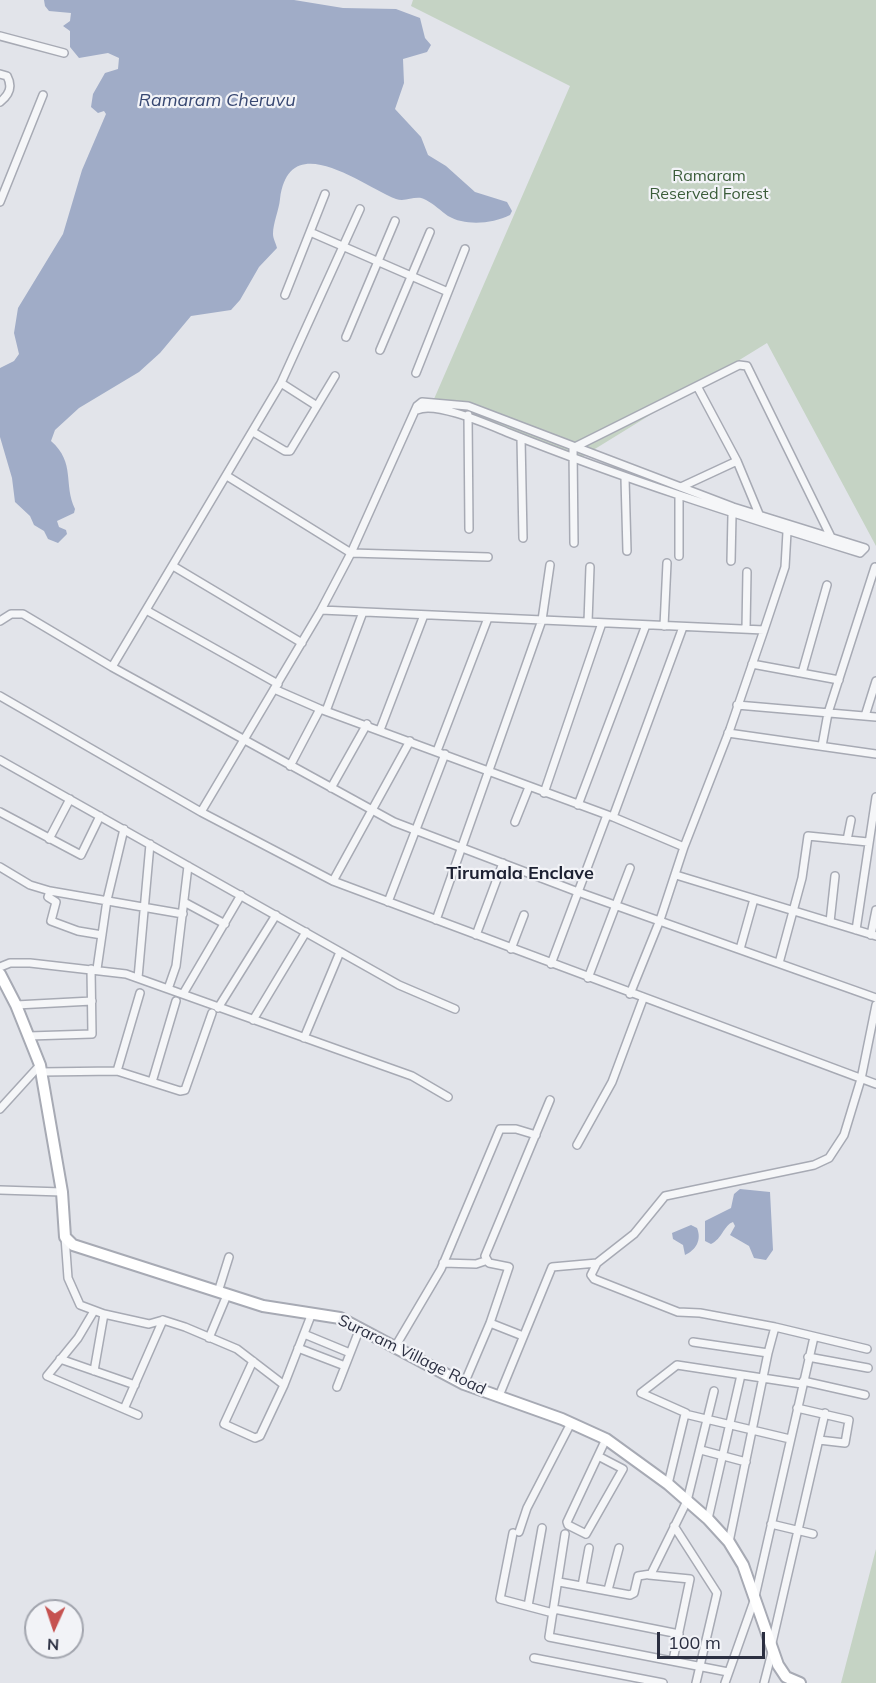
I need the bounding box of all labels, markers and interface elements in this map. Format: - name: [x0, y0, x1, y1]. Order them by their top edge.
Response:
- water label: Ramaram Cheruvu: [138, 90, 296, 112]
- park label: Ramaram Reserved Forest: [649, 166, 769, 204]
- district label: Tirumala Enclave: [446, 863, 594, 885]
- street label: Suraram Village Road: [335, 1311, 489, 1399]
- north arrow: [24, 1599, 84, 1659]
- scale bar: [660, 1620, 768, 1658]
- text: 100 m: [668, 1631, 721, 1654]
- text: N: [47, 1635, 60, 1655]

